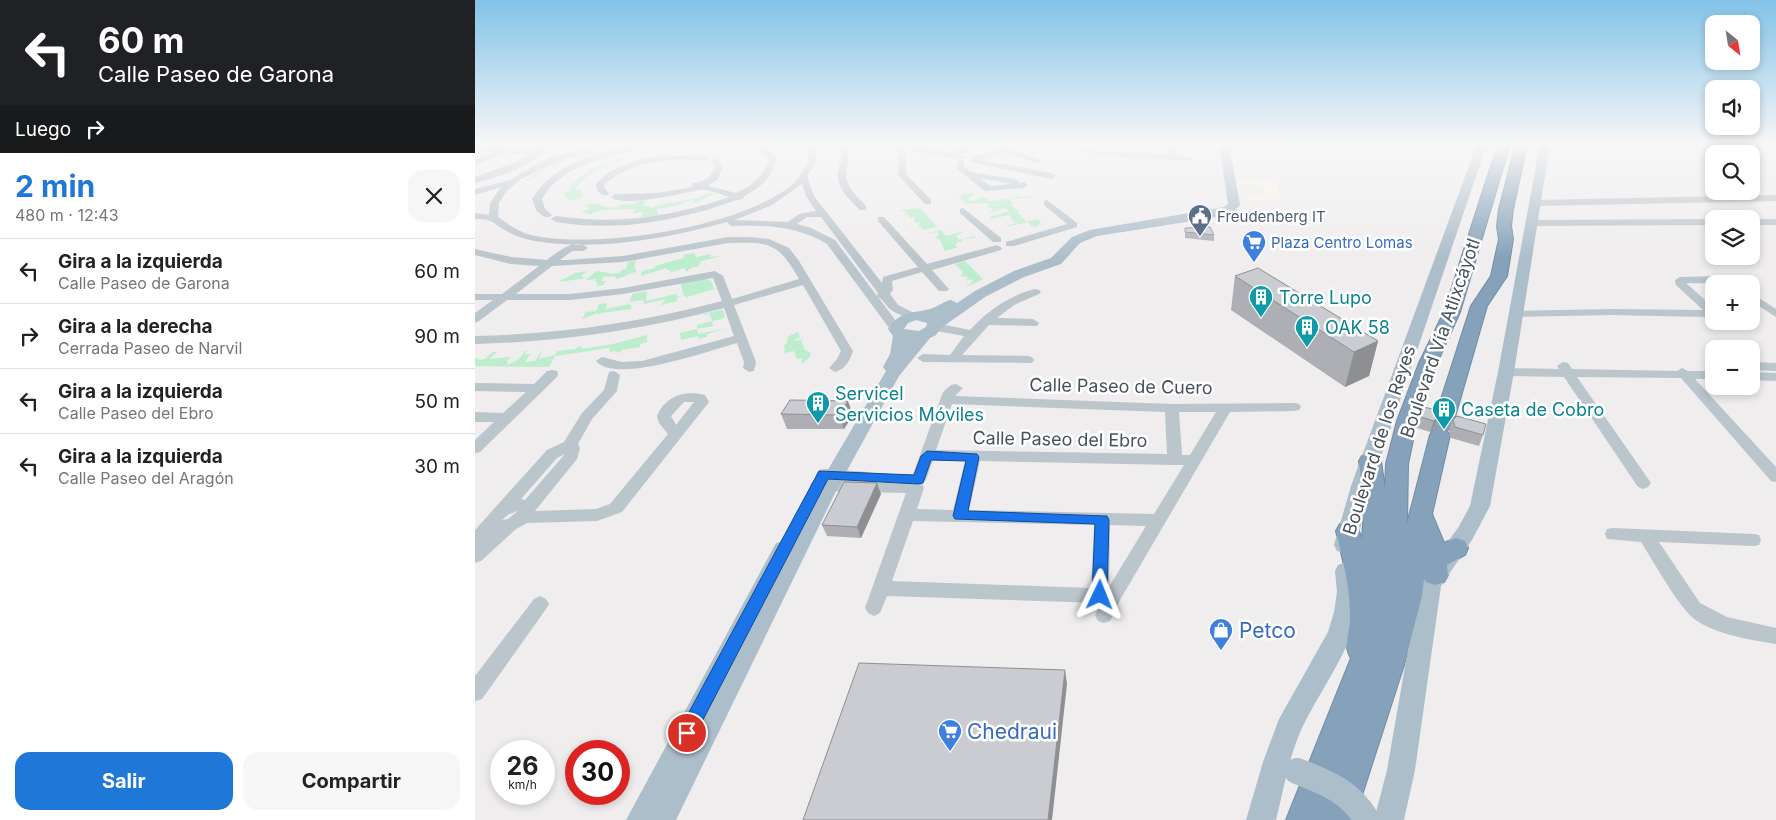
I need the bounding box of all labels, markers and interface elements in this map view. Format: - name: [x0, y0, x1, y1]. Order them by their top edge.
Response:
- north arrow: [1705, 15, 1760, 70]
- map controls: [1705, 15, 1760, 395]
- text: 60 m: [98, 19, 185, 61]
- icon: left: [15, 20, 80, 85]
- text: Calle Paseo de Garona: [98, 61, 334, 87]
- button: sound: [1705, 80, 1760, 135]
- icon: right: [81, 115, 109, 143]
- text: Luego: [15, 118, 71, 141]
- button: search: [1705, 145, 1760, 200]
- text: 2 min: [15, 168, 95, 204]
- button: close: [408, 170, 460, 222]
- public building icon: Freudenberg IT: [1187, 203, 1213, 237]
- text: 480 m · 12:43: [15, 205, 119, 225]
- place label: Freudenberg IT: [1217, 207, 1326, 226]
- button: layers: [1705, 210, 1760, 265]
- supermarket icon: Plaza Centro Lomas: [1241, 229, 1267, 263]
- place label: Plaza Centro Lomas: [1271, 233, 1413, 252]
- street label: Boulevard Vía Atlixcáyotl: [1396, 236, 1484, 440]
- text: Gira a la izquierda: [58, 250, 223, 273]
- icon: left: [15, 257, 43, 285]
- text: 60 m: [414, 260, 460, 283]
- text: Calle Paseo de Garona: [58, 273, 230, 293]
- button: +: [1705, 275, 1760, 330]
- building icon: Torre Lupo: [1248, 284, 1274, 318]
- place label: Torre Lupo: [1279, 287, 1372, 308]
- building icon: OAK 58: [1294, 314, 1320, 348]
- text: Gira a la derecha: [58, 315, 213, 338]
- place label: OAK 58: [1325, 317, 1390, 338]
- icon: right: [15, 322, 43, 350]
- text: 90 m: [414, 325, 460, 348]
- text: Cerrada Paseo de Narvil: [58, 338, 242, 358]
- button: −: [1705, 340, 1760, 395]
- street label: Boulevard de los Reyes: [1338, 343, 1420, 537]
- street label: Calle Paseo de Cuero: [1029, 374, 1213, 398]
- text: Gira a la izquierda: [58, 380, 223, 403]
- place label: Servicel Servicios Móviles: [835, 383, 984, 425]
- icon: left: [15, 387, 43, 415]
- text: 50 m: [414, 390, 460, 413]
- building icon: Servicel Servicios Móviles: [805, 390, 831, 424]
- building icon: Caseta de Cobro: [1431, 396, 1457, 430]
- place label: Caseta de Cobro: [1461, 399, 1604, 420]
- text: Calle Paseo del Ebro: [58, 403, 214, 423]
- street label: Calle Paseo del Ebro: [972, 427, 1148, 451]
- text: Gira a la izquierda: [58, 445, 223, 468]
- icon: left: [15, 452, 43, 480]
- text: 30 m: [414, 455, 460, 478]
- text: Calle Paseo del Aragón: [58, 468, 234, 488]
- position arrow: [1073, 568, 1125, 620]
- shop icon: Petco: [1208, 617, 1234, 651]
- place label: Petco: [1239, 618, 1296, 643]
- pin: [666, 712, 708, 754]
- supermarket icon: Chedraui: [937, 718, 963, 752]
- icon: arrive: [673, 719, 701, 747]
- place label: Chedraui: [967, 719, 1057, 744]
- speed limit sign: 30: [565, 740, 630, 805]
- text: 26: [507, 751, 538, 781]
- button: Salir: [15, 752, 233, 810]
- button: Compartir: [243, 752, 460, 810]
- text: km/h: [508, 777, 537, 792]

